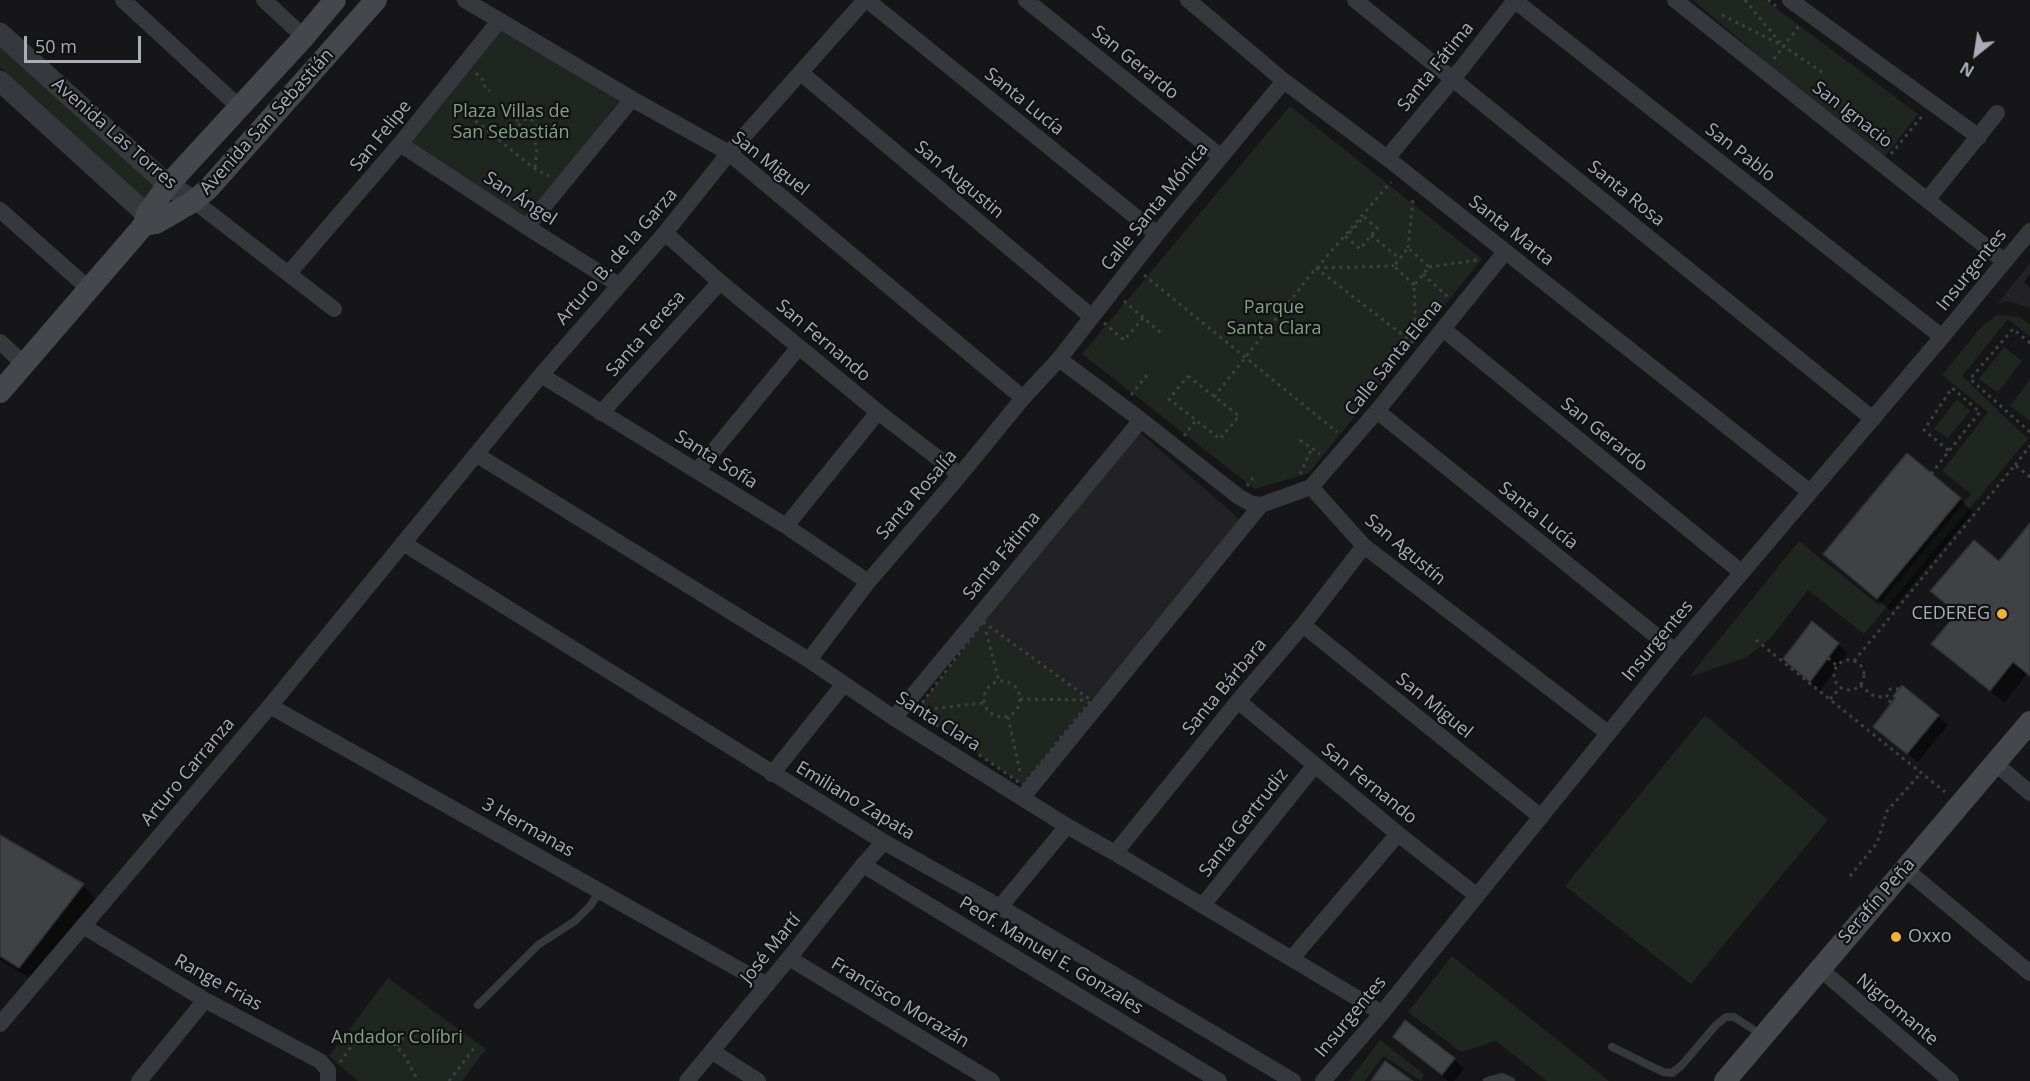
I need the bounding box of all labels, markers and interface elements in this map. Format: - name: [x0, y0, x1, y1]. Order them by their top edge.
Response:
- street label: Santa Fátima: [1393, 18, 1479, 116]
- street label: San Gerardo: [1087, 21, 1183, 105]
- scale bar: [27, 24, 144, 62]
- north arrow: [1946, 24, 2006, 84]
- text: 50 m: [35, 34, 77, 58]
- street label: Avenida San Sebastián: [196, 45, 338, 199]
- text: N: [1956, 57, 1978, 82]
- street label: Santa Lucía: [980, 64, 1068, 140]
- street label: Avenida Las Torres: [47, 74, 181, 194]
- street label: San Ignacio: [1808, 77, 1896, 153]
- street label: San Felipe: [346, 96, 416, 176]
- park label: Plaza Villas de San Sebastián: [452, 101, 570, 144]
- street label: San Pablo: [1701, 119, 1779, 187]
- street label: San Miguel: [727, 127, 813, 201]
- street label: San Augustin: [910, 137, 1008, 223]
- street label: Calle Santa Mónica: [1097, 139, 1213, 275]
- street label: Santa Rosa: [1583, 156, 1669, 232]
- street label: San Ángel: [480, 167, 560, 231]
- street label: Arturo B. de la Garza: [552, 184, 682, 330]
- street label: Santa Marta: [1464, 191, 1558, 271]
- street label: Insurgentes: [1932, 225, 2012, 315]
- street label: Santa Teresa: [602, 287, 690, 381]
- street label: San Fernando: [772, 295, 874, 387]
- street label: Calle Santa Elena: [1341, 296, 1447, 420]
- park label: Parque Santa Clara: [1226, 297, 1322, 340]
- street label: San Gerardo: [1556, 393, 1652, 477]
- street label: Santa Sofía: [671, 426, 761, 494]
- street label: Santa Rosalía: [872, 446, 962, 544]
- street label: Santa Lucía: [1494, 478, 1582, 554]
- street label: Santa Fátima: [959, 507, 1045, 605]
- street label: San Agustín: [1360, 510, 1450, 590]
- street label: Insurgentes: [1618, 596, 1698, 686]
- place label: CEDEREG: [1911, 603, 1990, 625]
- marker: CEDEREG: [1995, 607, 2009, 621]
- street label: Santa Bárbara: [1178, 634, 1272, 740]
- street label: San Miguel: [1392, 669, 1476, 743]
- street label: Santa Clara: [892, 688, 984, 756]
- street label: Arturo Carranza: [136, 714, 240, 830]
- street label: San Fernando: [1317, 739, 1421, 829]
- street label: Emiliano Zapata: [792, 757, 918, 845]
- street label: Santa Gertrudiz: [1195, 765, 1293, 881]
- street label: 3 Hermanas: [478, 794, 578, 862]
- street label: Serafín Peña: [1834, 854, 1920, 948]
- street label: Peof. Manuel E. Gonzales: [955, 892, 1147, 1020]
- street label: José Martí: [736, 910, 806, 988]
- place label: Oxxo: [1908, 926, 1952, 948]
- marker: Oxxo: [1889, 930, 1903, 944]
- street label: Range Frias: [171, 950, 265, 1016]
- street label: Francisco Morazán: [827, 953, 973, 1053]
- street label: Nigromante: [1852, 969, 1942, 1051]
- street label: Insurgentes: [1311, 972, 1391, 1062]
- park label: Andador Colíbri: [331, 1027, 463, 1049]

